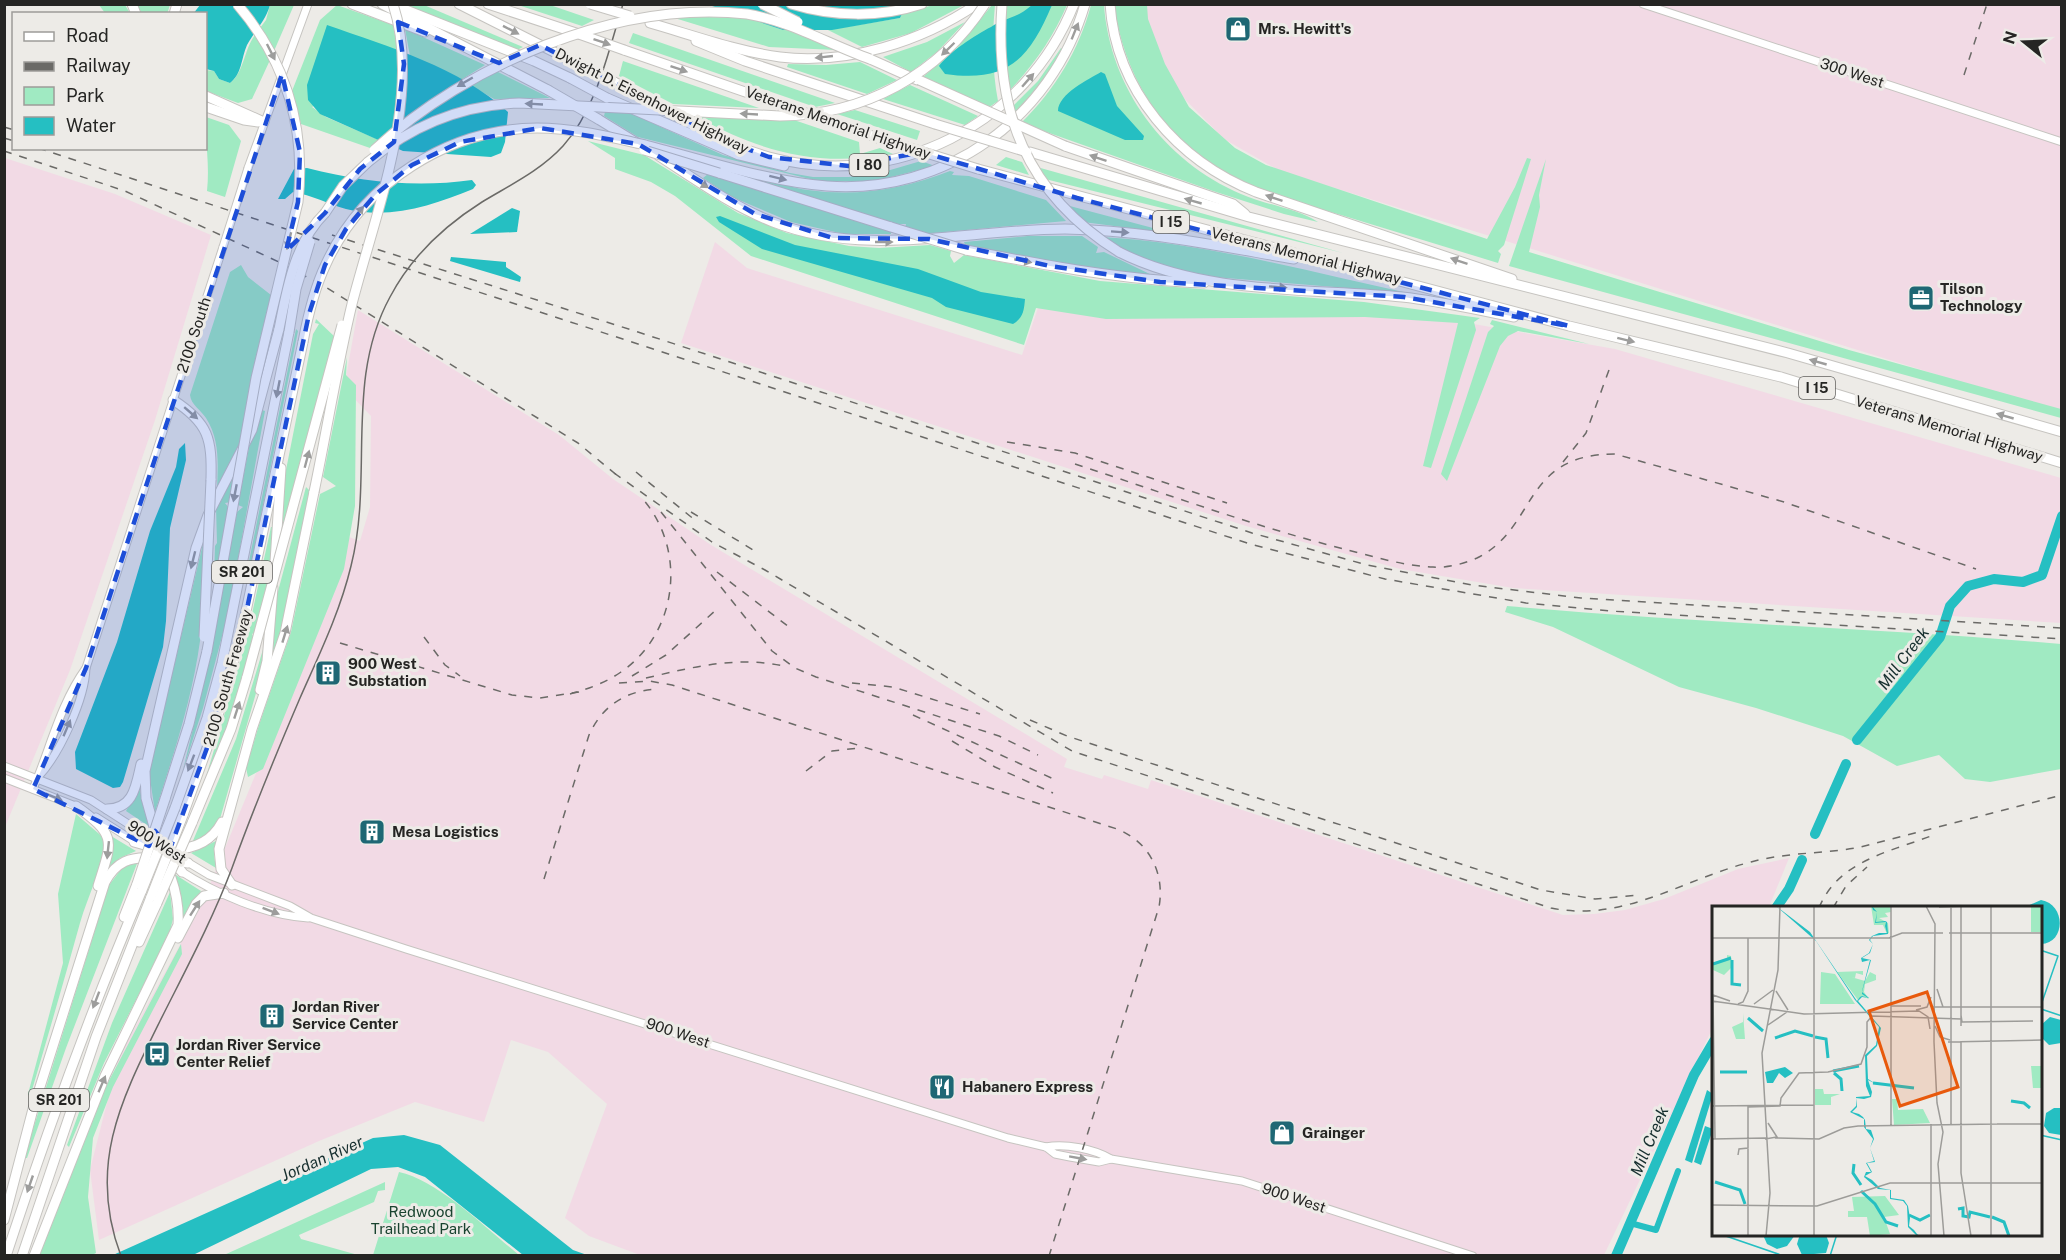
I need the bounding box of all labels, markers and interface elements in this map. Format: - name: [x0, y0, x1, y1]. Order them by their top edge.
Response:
- legend: [12, 12, 207, 150]
- north arrow: [1994, 12, 2054, 72]
- shop icon: Mrs. Hewitt's: [1223, 14, 1253, 44]
- place label: Mrs. Hewitt's: [1258, 20, 1352, 37]
- one-way arrow: [1070, 22, 1080, 40]
- text: Road: [66, 25, 109, 46]
- one-way arrow: [503, 26, 520, 35]
- text: N: [1999, 29, 2021, 46]
- one-way arrow: [593, 37, 611, 47]
- one-way arrow: [942, 42, 956, 56]
- one-way arrow: [266, 44, 276, 61]
- street label: Dwight D. Eisenhower Highway: [553, 44, 752, 157]
- one-way arrow: [814, 52, 833, 62]
- street label: 300 West: [1818, 54, 1886, 91]
- text: Railway: [66, 55, 131, 76]
- one-way arrow: [670, 64, 688, 74]
- one-way arrow: [1021, 73, 1034, 88]
- one-way arrow: [457, 77, 473, 88]
- street label: Veterans Memorial Highway: [743, 83, 933, 162]
- text: Park: [66, 85, 104, 106]
- one-way arrow: [524, 100, 543, 109]
- one-way arrow: [740, 110, 759, 119]
- text: Water: [66, 115, 116, 136]
- one-way arrow: [1089, 152, 1107, 162]
- road number: I 80: [850, 154, 888, 176]
- one-way arrow: [769, 173, 787, 183]
- one-way arrow: [693, 178, 709, 189]
- one-way arrow: [1265, 193, 1283, 203]
- one-way arrow: [1184, 196, 1202, 205]
- one-way arrow: [351, 206, 364, 221]
- road number: I 15: [1153, 211, 1189, 233]
- street label: Veterans Memorial Highway: [1209, 224, 1403, 287]
- one-way arrow: [1111, 227, 1130, 236]
- one-way arrow: [283, 231, 293, 250]
- one-way arrow: [874, 237, 893, 247]
- one-way arrow: [1450, 256, 1468, 266]
- one-way arrow: [1014, 257, 1033, 266]
- place label: Tilson Technology: [1940, 280, 2023, 314]
- one-way arrow: [1268, 283, 1287, 292]
- office icon: Tilson Technology: [1906, 283, 1936, 313]
- street label: 2100 South: [173, 295, 214, 375]
- one-way arrow: [1617, 335, 1635, 345]
- one-way arrow: [1809, 357, 1827, 366]
- road number: I 15: [1799, 377, 1835, 399]
- one-way arrow: [273, 380, 282, 399]
- street label: Veterans Memorial Highway: [1853, 392, 2045, 465]
- one-way arrow: [183, 406, 198, 419]
- one-way arrow: [1996, 411, 2014, 420]
- one-way arrow: [302, 450, 312, 468]
- one-way arrow: [230, 484, 239, 503]
- one-way arrow: [188, 550, 198, 569]
- road number: SR 201: [212, 561, 272, 583]
- street label: 2100 South Freeway: [200, 608, 255, 748]
- water label: Mill Creek: [1874, 623, 1933, 693]
- one-way arrow: [281, 625, 290, 643]
- place label: 900 West Substation: [348, 655, 427, 689]
- building icon: 900 West Substation: [313, 658, 343, 688]
- one-way arrow: [233, 701, 243, 719]
- one-way arrow: [63, 719, 72, 737]
- one-way arrow: [186, 754, 196, 772]
- one-way arrow: [46, 793, 64, 803]
- street label: 900 West: [125, 816, 190, 867]
- building icon: Mesa Logistics: [357, 817, 387, 847]
- place label: Mesa Logistics: [392, 823, 499, 840]
- one-way arrow: [103, 841, 113, 860]
- one-way arrow: [190, 899, 201, 916]
- one-way arrow: [262, 906, 280, 916]
- inset map: [1712, 906, 2042, 1236]
- one-way arrow: [91, 992, 101, 1010]
- place label: Jordan River Service Center: [292, 998, 398, 1032]
- building icon: Jordan River Service Center: [257, 1001, 287, 1031]
- street label: 900 West: [644, 1014, 712, 1051]
- place label: Jordan River Service Center Relief: [176, 1036, 321, 1070]
- bus stop icon: Jordan River Service Center Relief: [142, 1039, 172, 1069]
- restaurant icon: Habanero Express: [927, 1072, 957, 1102]
- one-way arrow: [98, 1075, 107, 1093]
- place label: Habanero Express: [962, 1078, 1093, 1095]
- road number: SR 201: [29, 1089, 89, 1111]
- water label: Mill Creek: [1626, 1103, 1673, 1179]
- shop icon: Grainger: [1267, 1118, 1297, 1148]
- place label: Grainger: [1302, 1124, 1365, 1141]
- water label: Jordan River: [278, 1132, 367, 1185]
- one-way arrow: [1068, 1154, 1087, 1163]
- one-way arrow: [24, 1175, 34, 1193]
- street label: 900 West: [1260, 1179, 1328, 1216]
- park label: Redwood Trailhead Park: [371, 1203, 471, 1237]

